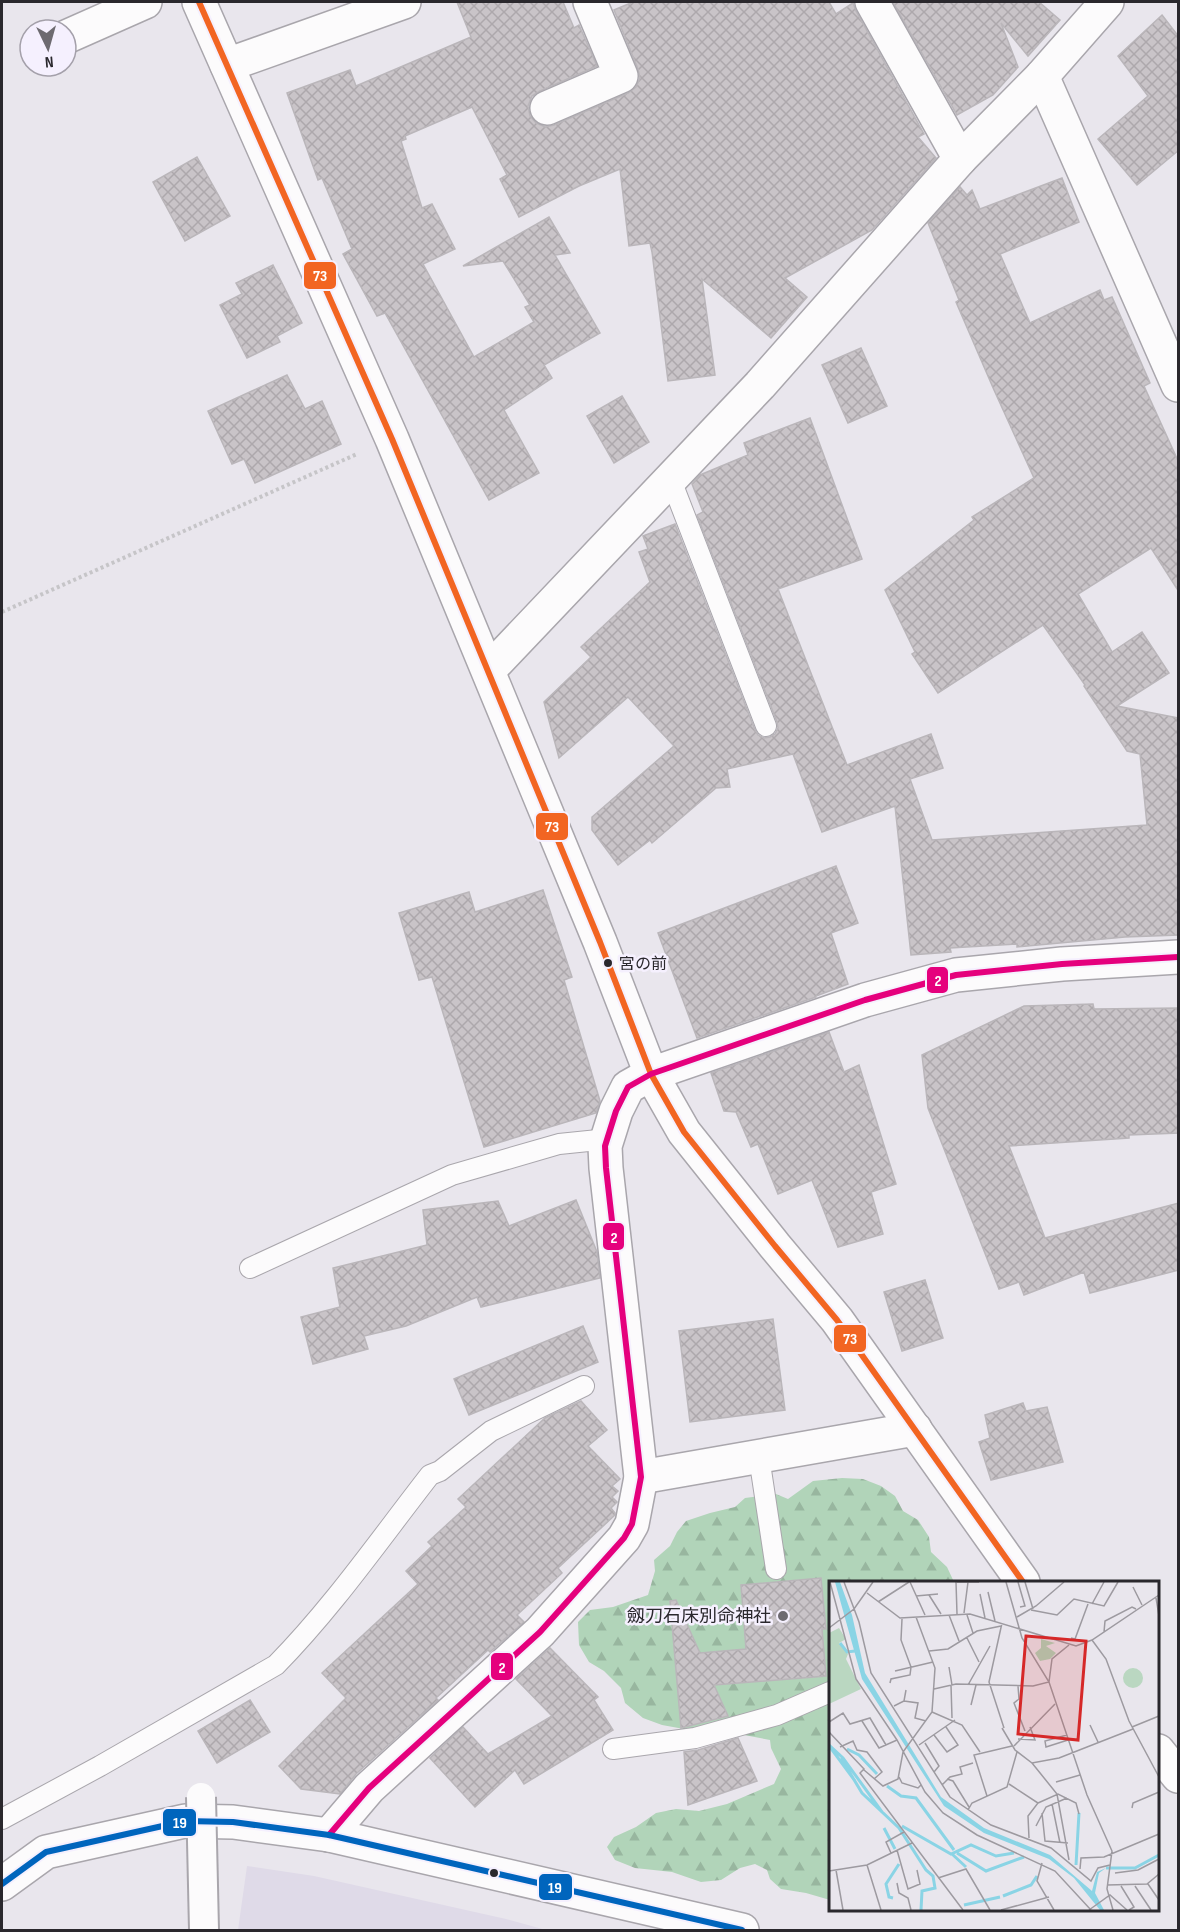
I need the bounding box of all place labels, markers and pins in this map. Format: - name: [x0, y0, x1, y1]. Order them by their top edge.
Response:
- place label: 宮の前: [619, 955, 667, 974]
- marker: 宮の前: [602, 957, 614, 969]
- place label: 劔刀石床別命神社: [627, 1606, 771, 1627]
- marker: 劔刀石床別命神社: [776, 1609, 790, 1623]
- unlabelled marker: [488, 1867, 500, 1879]

